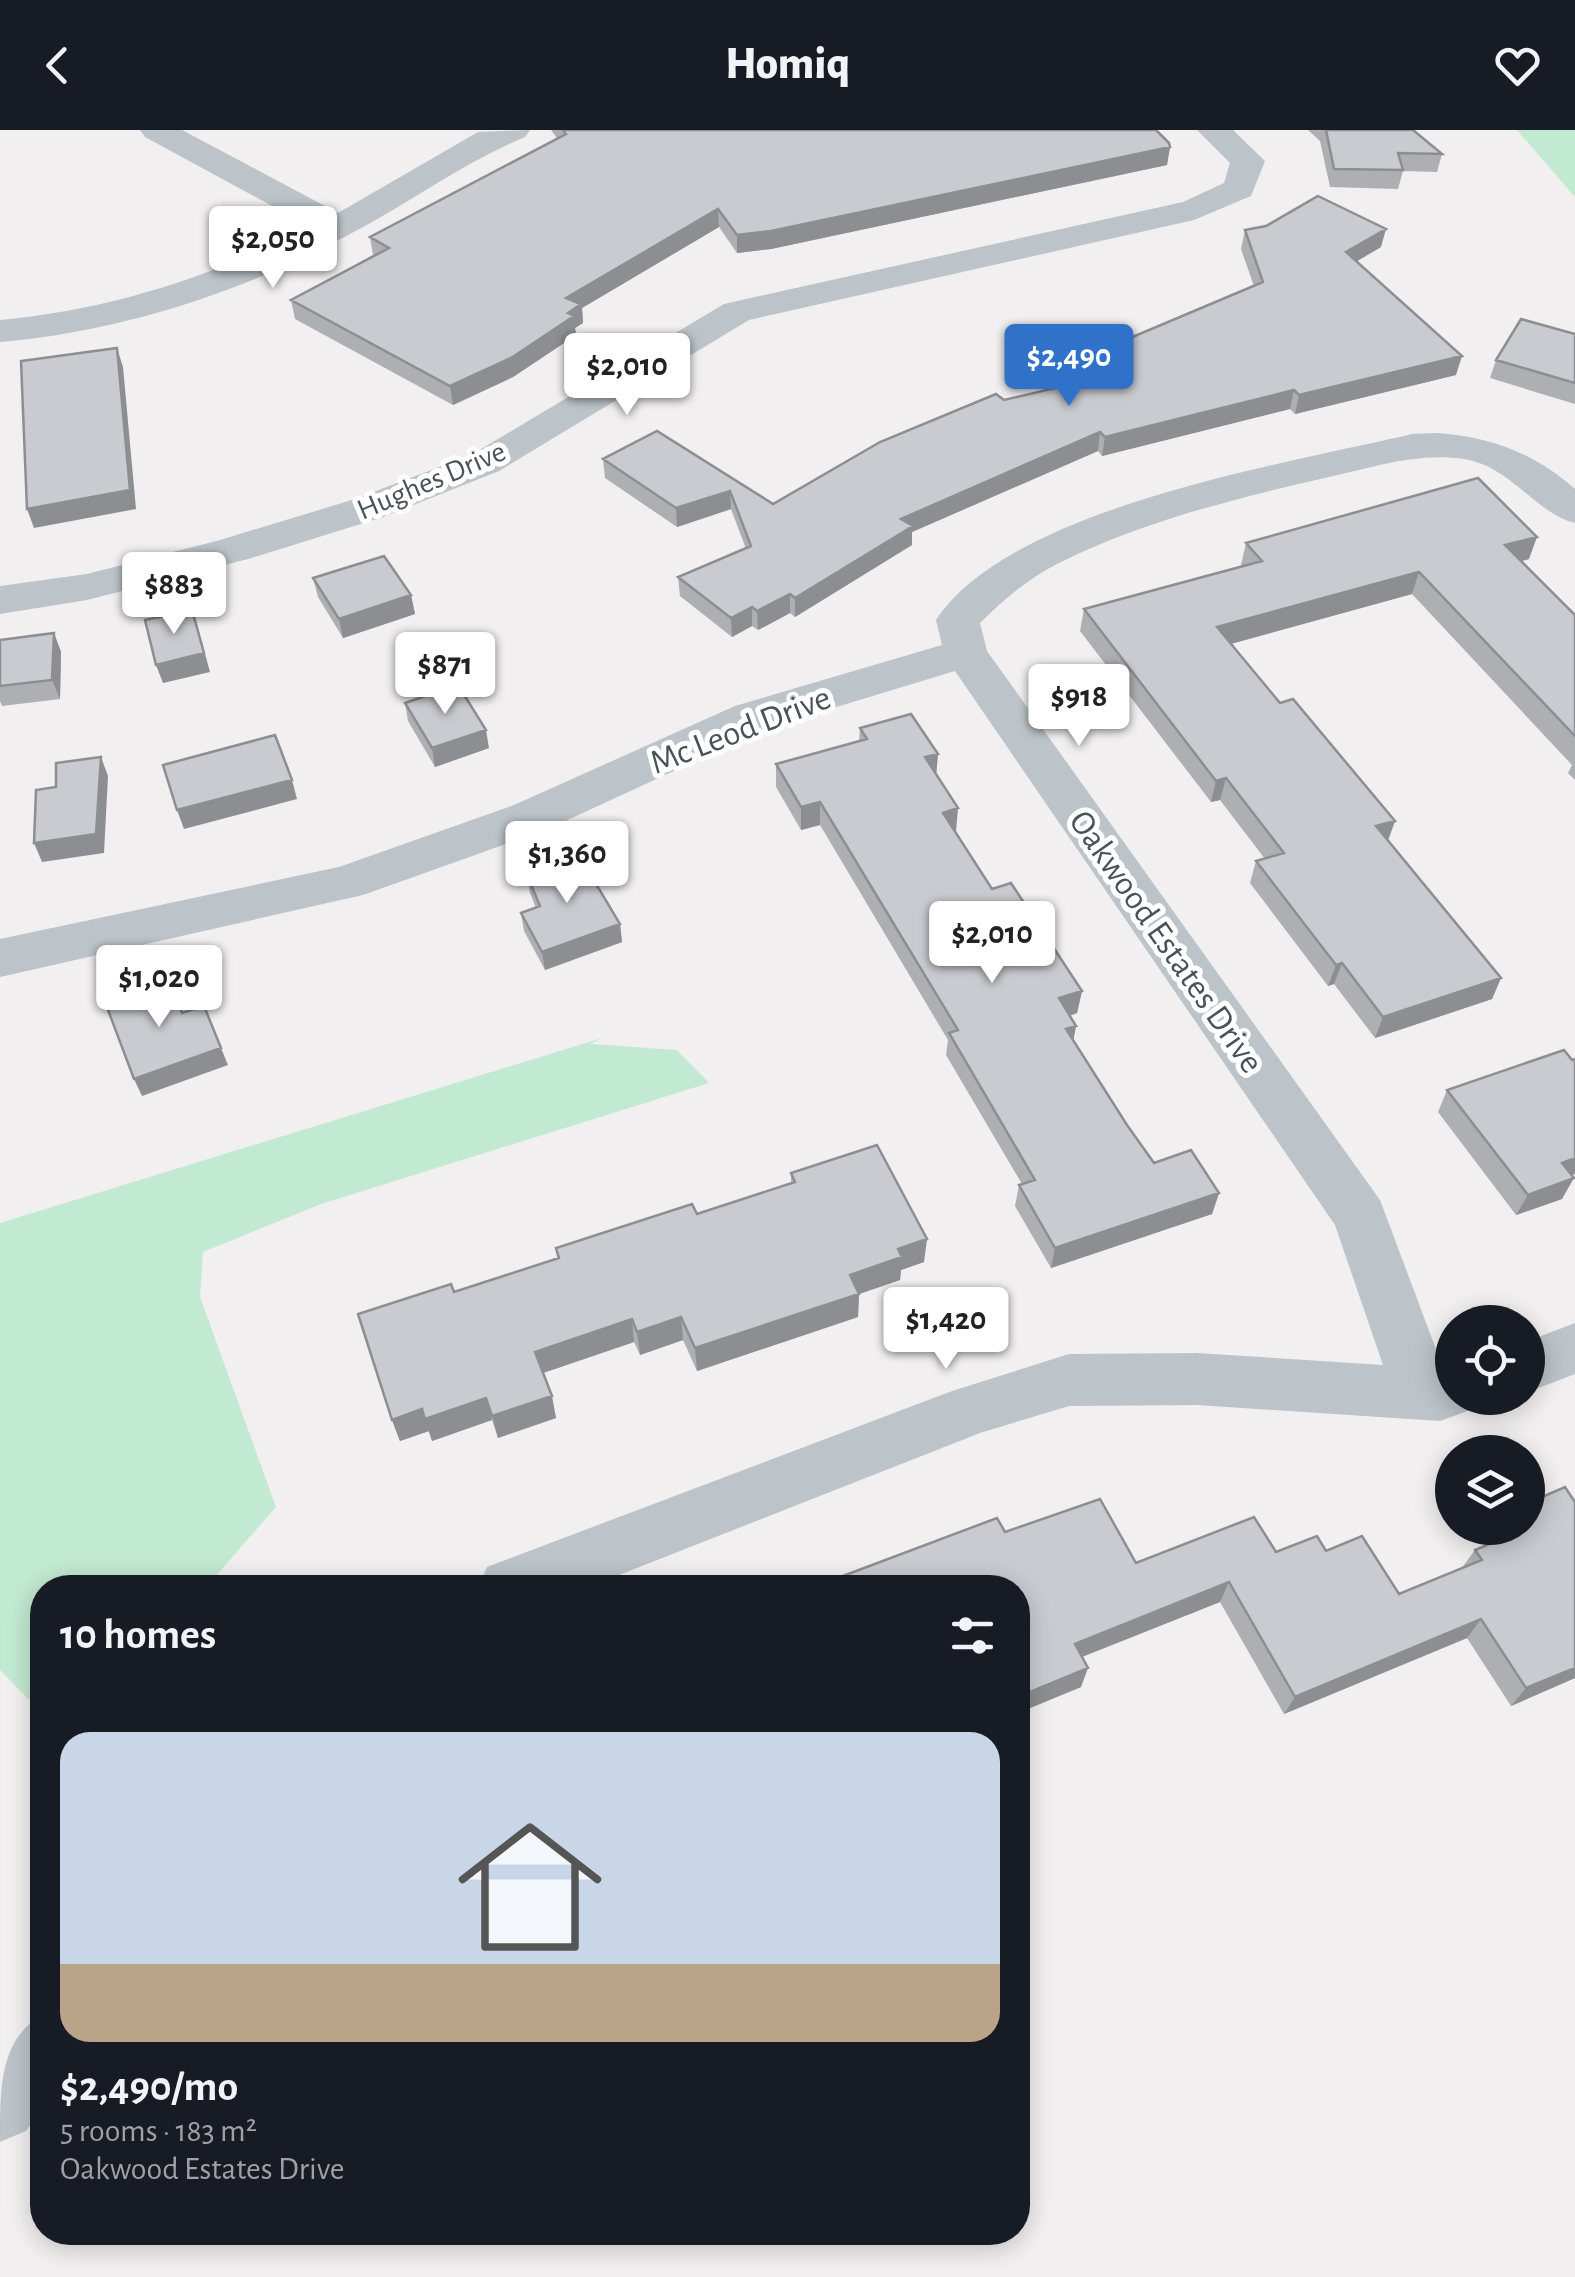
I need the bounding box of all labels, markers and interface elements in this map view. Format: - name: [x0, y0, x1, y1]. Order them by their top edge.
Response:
- icon: back: [30, 38, 85, 93]
- icon: heart: [1490, 38, 1545, 93]
- text: Homiq: [725, 42, 850, 87]
- pin: $2,050: [192, 206, 354, 291]
- text: $2,050: [231, 222, 315, 254]
- pin: $2,490: [988, 324, 1150, 409]
- pin: $2,010: [546, 333, 708, 418]
- text: $2,490: [1026, 340, 1112, 372]
- text: $2,010: [586, 349, 668, 381]
- street label: Hughes Drive: [353, 436, 510, 526]
- pin: $883: [115, 552, 233, 637]
- text: $883: [144, 568, 204, 600]
- pin: $871: [386, 632, 504, 717]
- text: $871: [417, 648, 473, 680]
- pin: $918: [1020, 664, 1138, 749]
- street label: Mc Leod Drive: [645, 680, 836, 781]
- text: $918: [1050, 680, 1108, 712]
- street label: Oakwood Estates Drive: [1062, 804, 1269, 1079]
- pin: $1,360: [486, 821, 648, 906]
- text: $1,360: [527, 837, 607, 869]
- pin: $2,010: [911, 901, 1073, 986]
- text: $2,010: [951, 917, 1033, 949]
- pin: $1,020: [78, 945, 240, 1030]
- text: $1,020: [118, 961, 200, 993]
- pin: $1,420: [865, 1287, 1027, 1372]
- text: $1,420: [905, 1303, 987, 1335]
- map controls: [1435, 1305, 1545, 1545]
- button: locate: [1435, 1305, 1545, 1415]
- button: layers: [1435, 1435, 1545, 1545]
- icon: filters: [945, 1608, 1000, 1663]
- text: 10 homes: [60, 1614, 216, 1656]
- icon: home: [440, 1797, 620, 1977]
- text: $2,490/mo: [60, 2066, 238, 2108]
- text: 5 rooms · 183 m²: [60, 2115, 257, 2147]
- text: Oakwood Estates Drive: [60, 2153, 345, 2185]

